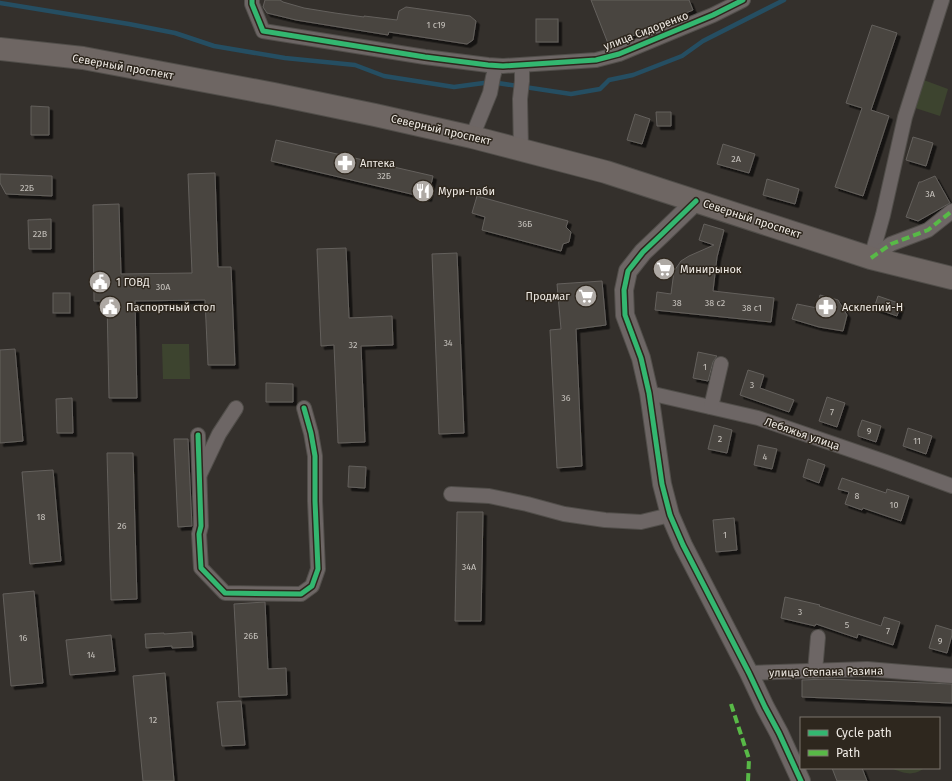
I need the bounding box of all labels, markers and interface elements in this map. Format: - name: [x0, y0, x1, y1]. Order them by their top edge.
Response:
- street label: улица Сидоренко: [602, 9, 690, 53]
- house number: 1 с19: [426, 20, 446, 30]
- street label: Северный проспект: [71, 52, 175, 82]
- street label: Северный проспект: [390, 112, 492, 148]
- pharmacy icon: Аптека: [332, 150, 358, 176]
- house number: 2А: [731, 154, 742, 164]
- place label: Аптека: [360, 157, 395, 170]
- house number: 32Б: [377, 171, 391, 181]
- restaurant icon: Мури-паби: [410, 178, 436, 204]
- house number: 22Б: [20, 183, 34, 193]
- place label: Мури-паби: [438, 185, 495, 198]
- house number: 3А: [925, 189, 936, 199]
- street label: Северный проспект: [701, 197, 803, 241]
- house number: 36Б: [518, 219, 532, 229]
- house number: 22В: [33, 229, 48, 239]
- supermarket icon: Минирынок: [651, 256, 677, 282]
- place label: Минирынок: [680, 263, 742, 276]
- public building icon: 1 ГОВД: [87, 269, 113, 295]
- place label: 1 ГОВД: [116, 276, 150, 289]
- house number: 30А: [156, 282, 171, 292]
- supermarket icon: Продмаг: [573, 283, 599, 309]
- place label: Продмаг: [525, 290, 570, 303]
- public building icon: Паспортный стол: [97, 294, 123, 320]
- pharmacy icon: Асклепий-Н: [813, 294, 839, 320]
- house number: 38: [672, 298, 682, 308]
- house number: 38 с2: [705, 298, 725, 308]
- place label: Паспортный стол: [126, 301, 216, 314]
- place label: Асклепий-Н: [842, 301, 903, 314]
- house number: 38 с1: [742, 303, 762, 313]
- house number: 34: [443, 338, 453, 348]
- house number: 32: [349, 340, 357, 350]
- house number: 1: [703, 362, 707, 372]
- house number: 3: [750, 380, 754, 390]
- house number: 36: [561, 393, 571, 403]
- house number: 7: [830, 407, 834, 417]
- street label: Лебяжья улица: [763, 415, 841, 453]
- house number: 9: [867, 426, 872, 436]
- house number: 2: [718, 434, 722, 444]
- house number: 11: [913, 436, 921, 446]
- house number: 4: [763, 452, 768, 462]
- house number: 8: [855, 491, 860, 501]
- house number: 10: [890, 500, 898, 510]
- house number: 18: [37, 512, 45, 522]
- house number: 26: [117, 521, 127, 531]
- house number: 1: [723, 530, 727, 540]
- house number: 34А: [462, 562, 477, 572]
- house number: 3: [798, 607, 802, 617]
- house number: 5: [845, 620, 850, 630]
- house number: 7: [886, 626, 890, 636]
- house number: 26Б: [244, 631, 258, 641]
- house number: 16: [19, 633, 28, 643]
- house number: 9: [938, 636, 943, 646]
- house number: 14: [87, 650, 96, 660]
- street label: улица Степана Разина: [769, 665, 883, 679]
- house number: 12: [149, 715, 157, 725]
- legend: [800, 717, 940, 769]
- text: Cycle path: [836, 726, 892, 740]
- text: Path: [836, 746, 860, 760]

